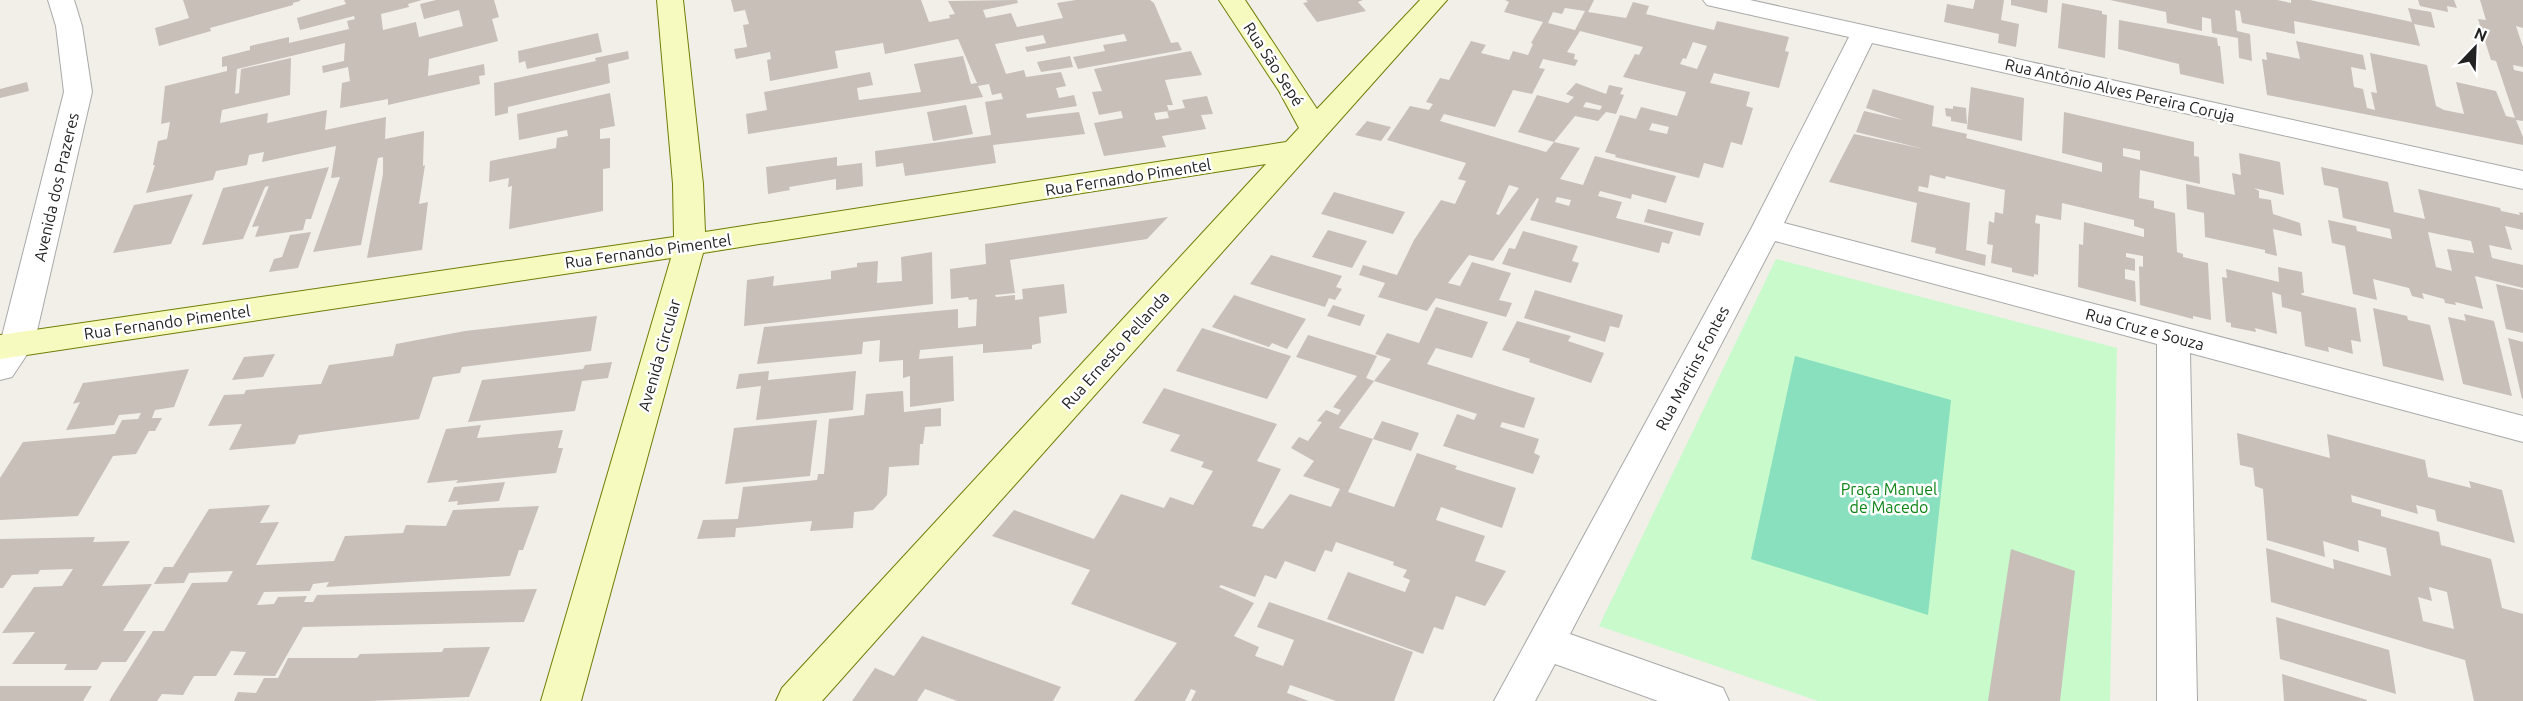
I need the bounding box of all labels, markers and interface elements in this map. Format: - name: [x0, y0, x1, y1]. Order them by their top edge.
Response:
- north arrow: [2445, 18, 2505, 78]
- street label: Rua São Sepé: [1240, 19, 1308, 109]
- text: N: [2472, 24, 2490, 45]
- street label: Rua Antônio Alves Pereira Coruja: [2003, 55, 2237, 125]
- street label: Avenida dos Prazeres: [30, 111, 82, 263]
- street label: Rua Fernando Pimentel: [1044, 155, 1212, 199]
- street label: Rua Fernando Pimentel: [564, 230, 732, 272]
- street label: Rua Ernesto Pellanda: [1058, 288, 1172, 412]
- street label: Avenida Circular: [634, 297, 684, 413]
- street label: Rua Fernando Pimentel: [83, 301, 251, 343]
- street label: Rua Martins Fontes: [1652, 303, 1732, 433]
- street label: Rua Cruz e Souza: [2084, 305, 2206, 353]
- park label: Praça Manuel de Macedo: [1841, 480, 1937, 516]

